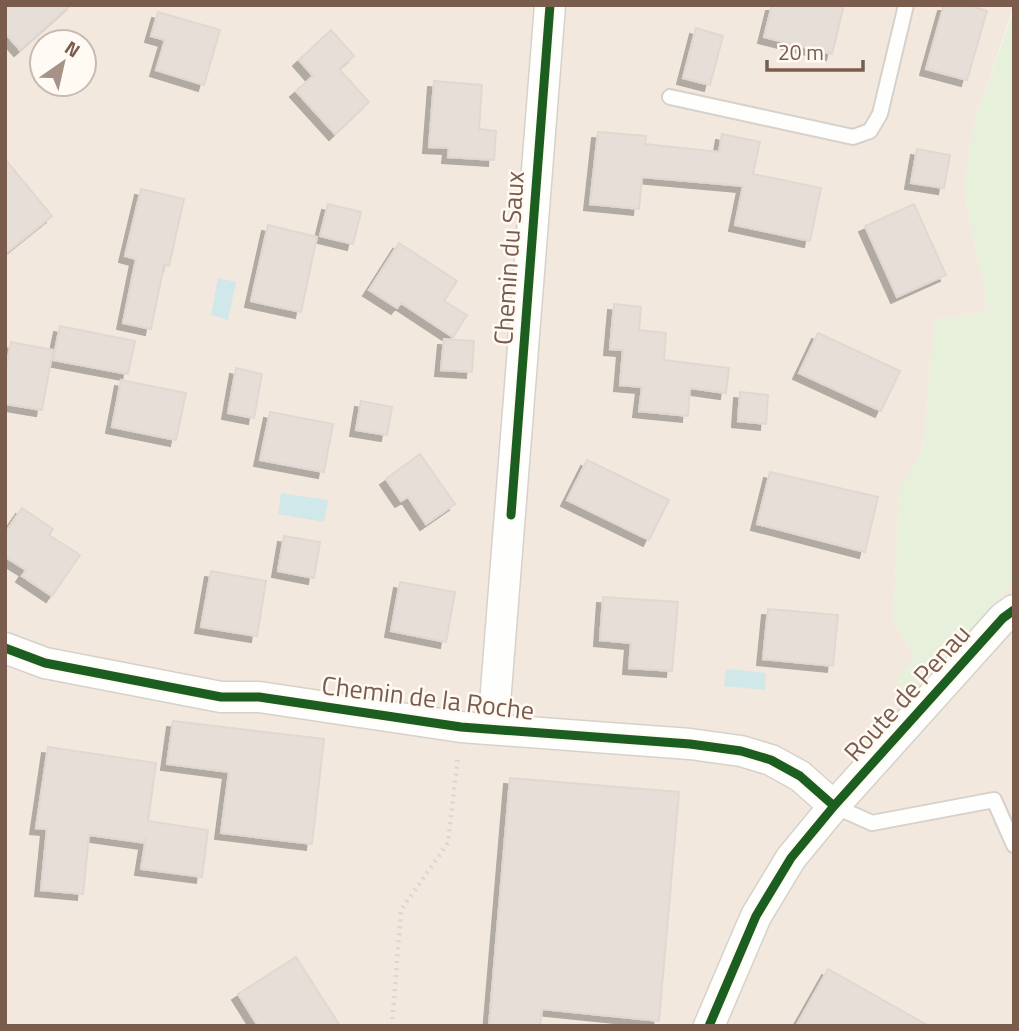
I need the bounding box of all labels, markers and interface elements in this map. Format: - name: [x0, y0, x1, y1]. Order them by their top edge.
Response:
- north arrow: [28, 28, 98, 98]
- scale bar: [767, 28, 863, 72]
- text: N: [59, 33, 86, 64]
- text: 20 m: [778, 36, 824, 68]
- street label: Chemin du Saux: [483, 169, 534, 346]
- street label: Route de Penau: [834, 615, 979, 770]
- street label: Chemin de la Roche: [320, 665, 536, 730]

